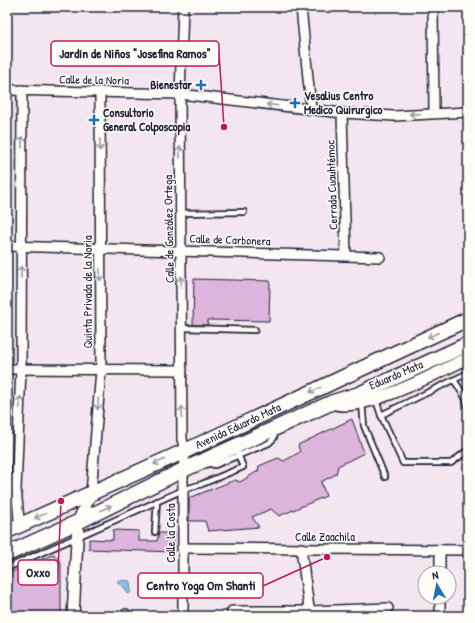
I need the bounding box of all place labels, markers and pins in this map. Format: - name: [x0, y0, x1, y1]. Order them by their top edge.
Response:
- callout: Jardín de Niños "Josefina Ramos": [51, 41, 219, 66]
- place label: Bienestar: [150, 76, 192, 93]
- marker: Bienestar: [195, 79, 207, 91]
- place label: Vesalius Centro Medico Quirurgico: [304, 87, 383, 119]
- marker: Vesalius Centro Medico Quirurgico: [289, 97, 301, 109]
- place label: Consultorio General Colposcopia: [103, 104, 191, 136]
- marker: Consultorio General Colposcopia: [88, 114, 100, 126]
- callout: Oxxo: [18, 560, 58, 585]
- callout: Centro Yoga Om Shanti: [138, 573, 263, 598]

